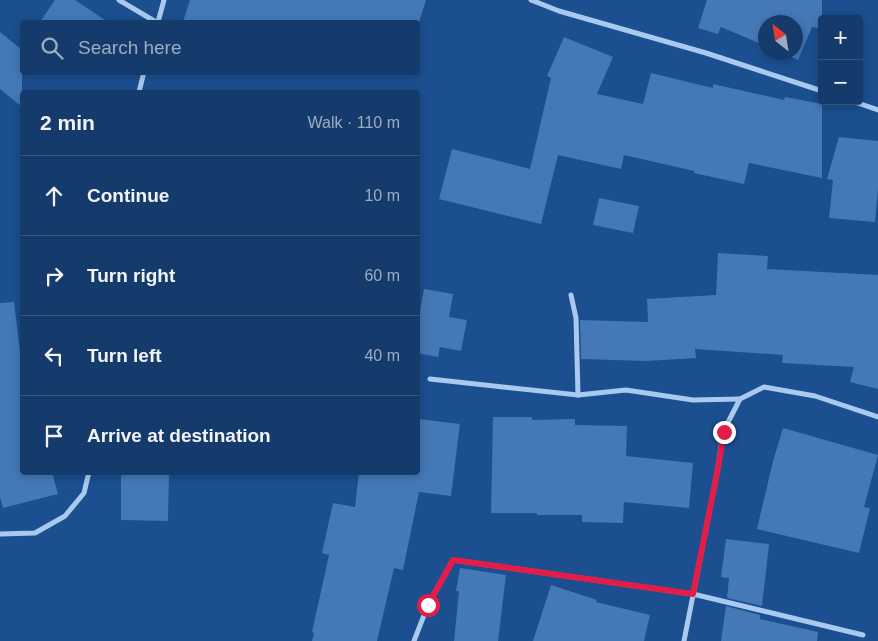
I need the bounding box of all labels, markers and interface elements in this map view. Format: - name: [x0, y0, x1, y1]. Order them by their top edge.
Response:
- north arrow: [758, 15, 803, 60]
- map controls: [818, 15, 863, 105]
- button: +: [818, 15, 863, 60]
- search box: [20, 20, 420, 75]
- icon: search: [38, 34, 66, 62]
- text: Search here: [78, 37, 182, 58]
- button: −: [818, 60, 863, 105]
- text: 2 min: [40, 111, 95, 134]
- text: Walk · 110 m: [308, 114, 400, 131]
- icon: ahead: [40, 182, 68, 210]
- text: Continue: [87, 185, 169, 206]
- text: 10 m: [364, 187, 400, 204]
- icon: right: [40, 262, 68, 290]
- text: Turn right: [87, 265, 175, 286]
- text: 60 m: [364, 267, 400, 284]
- icon: left: [40, 342, 68, 370]
- text: Turn left: [87, 345, 162, 366]
- text: 40 m: [364, 347, 400, 364]
- route end: [713, 421, 736, 444]
- icon: arrive: [40, 422, 68, 450]
- text: Arrive at destination: [87, 425, 271, 446]
- route start: [417, 594, 440, 617]

